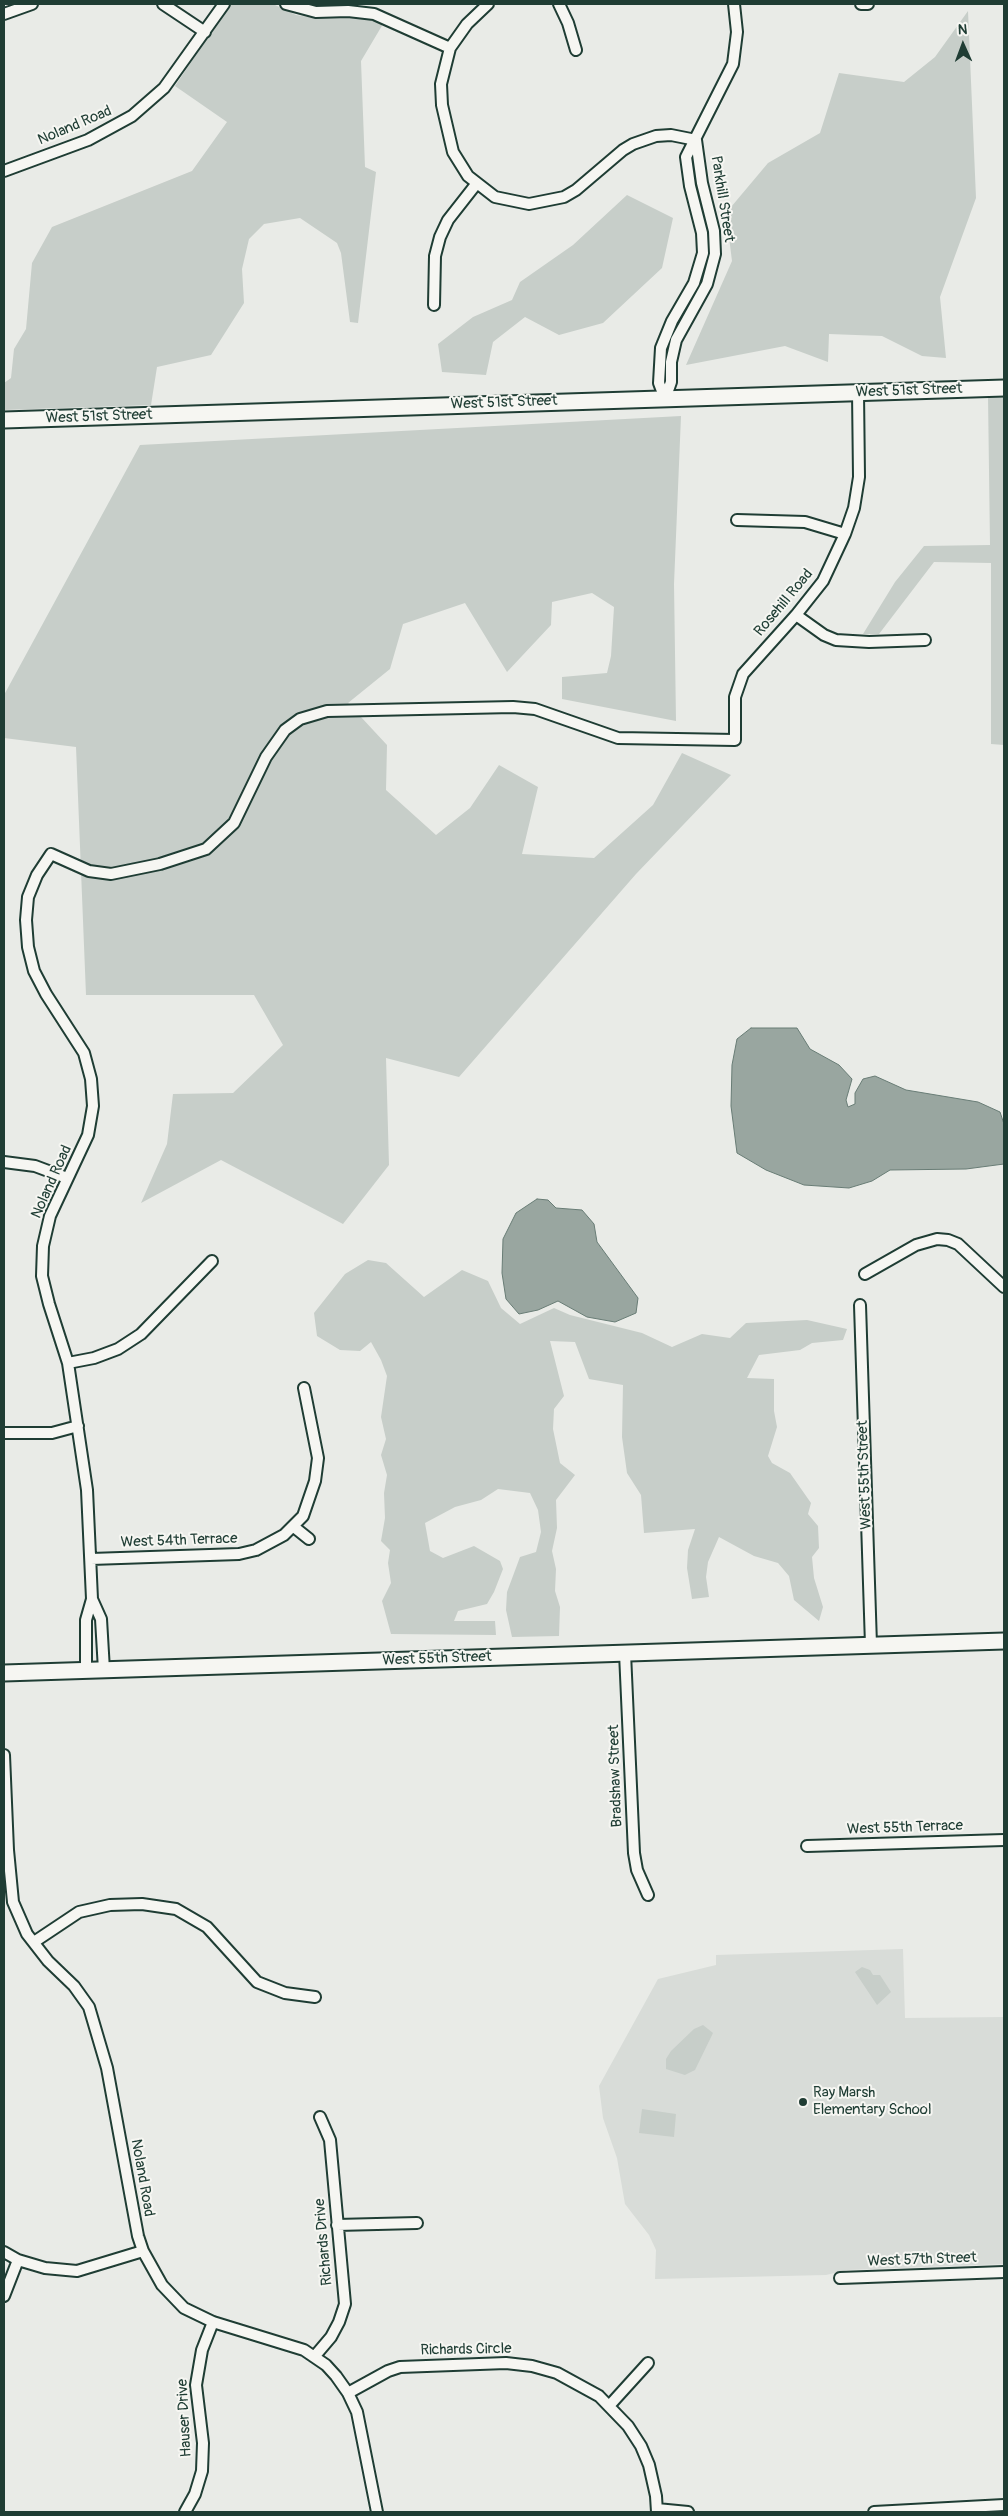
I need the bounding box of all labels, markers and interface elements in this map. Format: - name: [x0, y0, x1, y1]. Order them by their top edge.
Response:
- north arrow: [938, 20, 988, 70]
- text: N: [957, 21, 967, 38]
- street label: Noland Road: [35, 102, 115, 150]
- street label: Parkhill Street: [706, 155, 738, 243]
- street label: West 51st Street: [855, 380, 963, 402]
- street label: West 51st Street: [450, 392, 558, 414]
- street label: West 51st Street: [45, 406, 153, 428]
- street label: Rosehill Road: [751, 566, 817, 640]
- street label: Noland Road: [28, 1143, 76, 1221]
- street label: West 55th Street: [854, 1420, 876, 1530]
- street label: West 54th Terrace: [120, 1530, 238, 1552]
- street label: West 55th Street: [382, 1648, 492, 1670]
- street label: Bradshaw Street: [605, 1724, 627, 1828]
- street label: West 55th Terrace: [847, 1817, 963, 1839]
- place label: Ray Marsh Elementary School: [813, 2084, 931, 2119]
- marker: Ray Marsh Elementary School: [797, 2096, 809, 2108]
- street label: Noland Road: [126, 2138, 158, 2218]
- street label: Richards Drive: [311, 2198, 337, 2286]
- street label: West 57th Street: [867, 2249, 977, 2271]
- street label: Richards Circle: [420, 2340, 512, 2360]
- street label: Hauser Drive: [174, 2378, 196, 2458]

